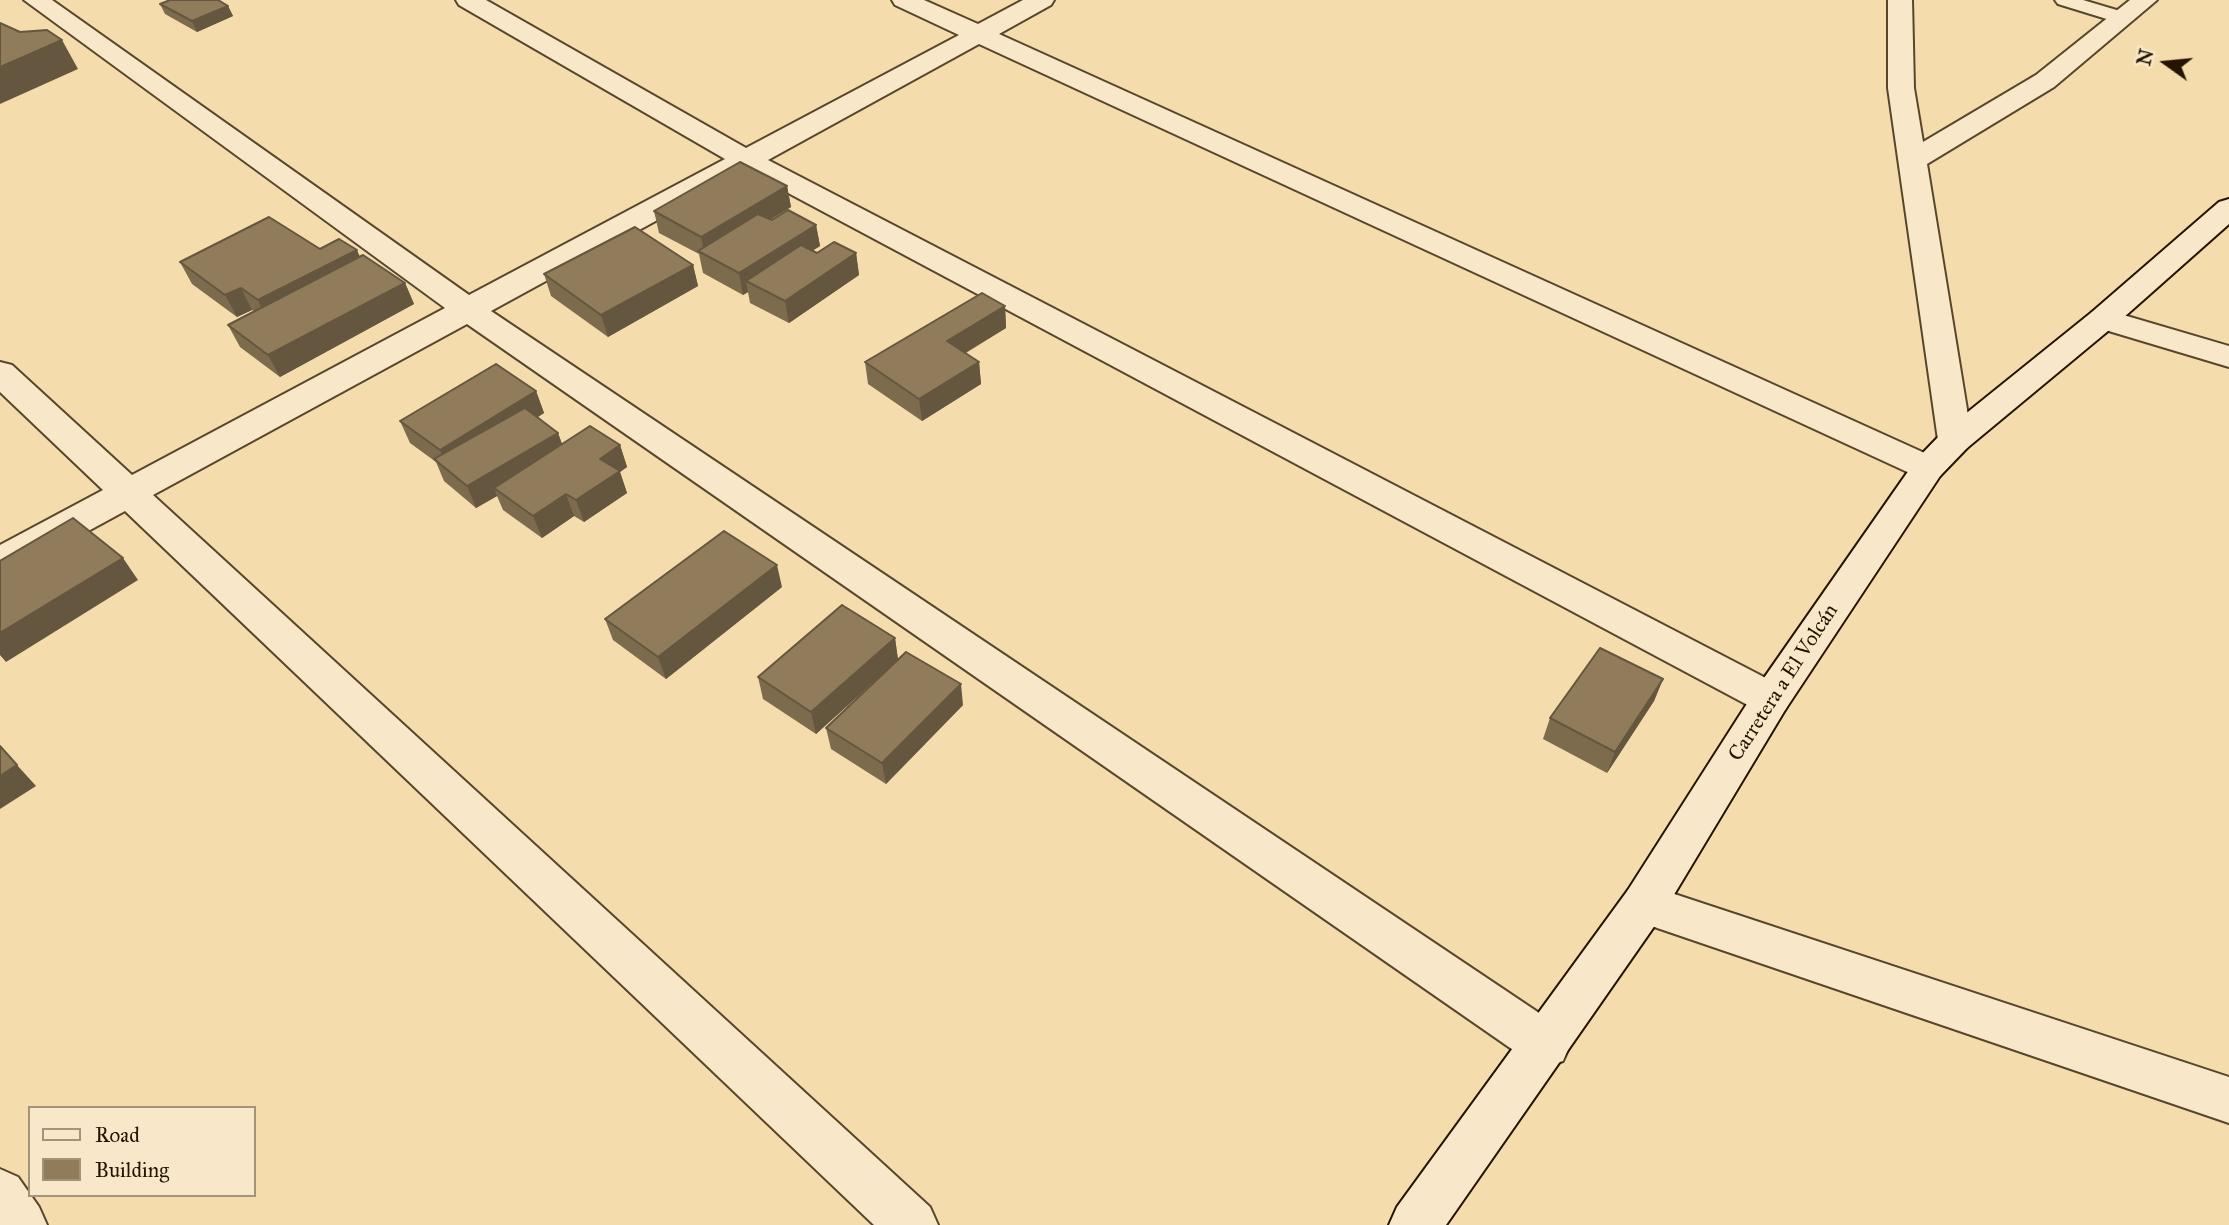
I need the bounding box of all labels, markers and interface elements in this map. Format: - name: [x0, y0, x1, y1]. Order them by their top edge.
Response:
- north arrow: [2131, 28, 2201, 98]
- text: N: [2132, 47, 2158, 68]
- street label: Carretera a El Volcán: [1724, 600, 1844, 766]
- legend: [28, 1106, 256, 1197]
- text: Road: [95, 1122, 140, 1148]
- text: Building: [95, 1157, 169, 1183]

